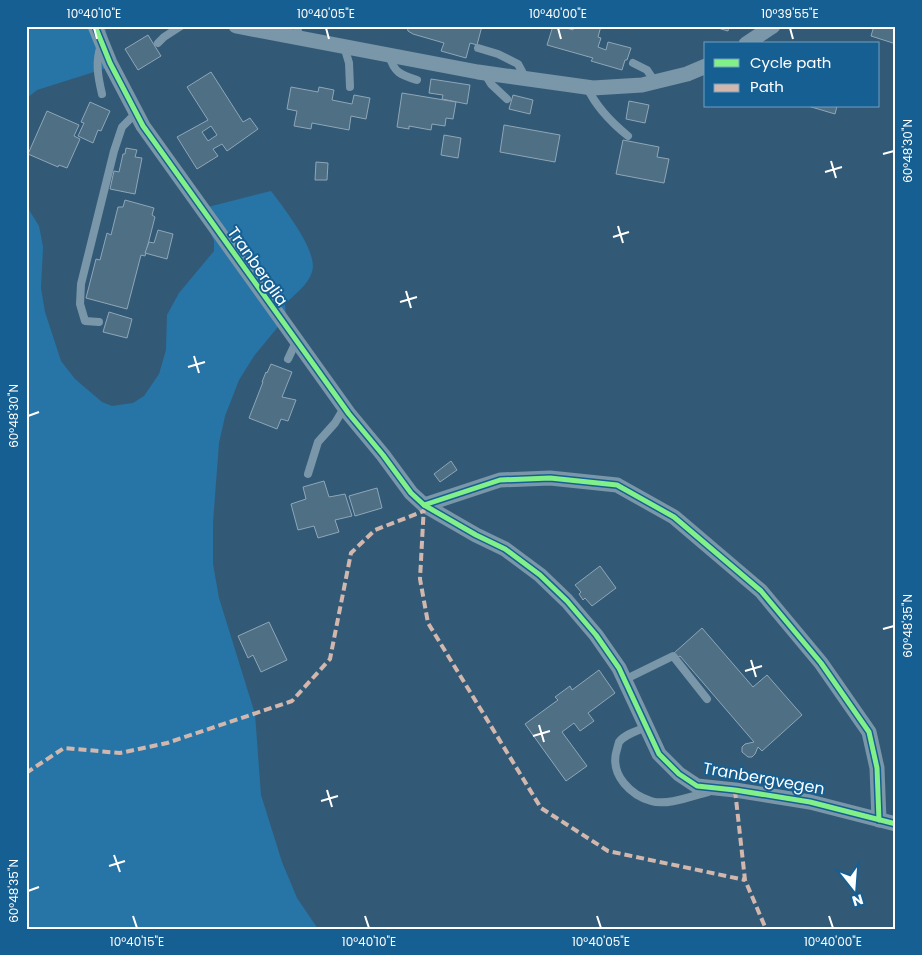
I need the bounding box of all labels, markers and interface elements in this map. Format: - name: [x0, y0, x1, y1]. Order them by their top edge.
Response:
- text: 10°40'10"E: [67, 5, 121, 22]
- text: 10°40'05"E: [297, 5, 355, 22]
- text: 10°40'00"E: [529, 5, 587, 22]
- text: 10°39'55"E: [761, 5, 819, 22]
- legend: [704, 42, 880, 108]
- text: Cycle path: [750, 52, 831, 73]
- text: Path: [750, 76, 784, 97]
- text: 60°48'30"N: [899, 119, 916, 183]
- street label: Tranberglia: [222, 222, 293, 311]
- text: 60°48'30"N: [5, 384, 22, 448]
- text: 60°48'35"N: [899, 594, 916, 658]
- street label: Tranbergvegen: [701, 756, 827, 801]
- text: 60°48'35"N: [5, 859, 22, 923]
- north arrow: [830, 862, 880, 912]
- text: N: [850, 889, 866, 912]
- text: 10°40'15"E: [110, 933, 164, 950]
- text: 10°40'10"E: [342, 933, 396, 950]
- text: 10°40'05"E: [572, 933, 630, 950]
- text: 10°40'00"E: [804, 933, 862, 950]

